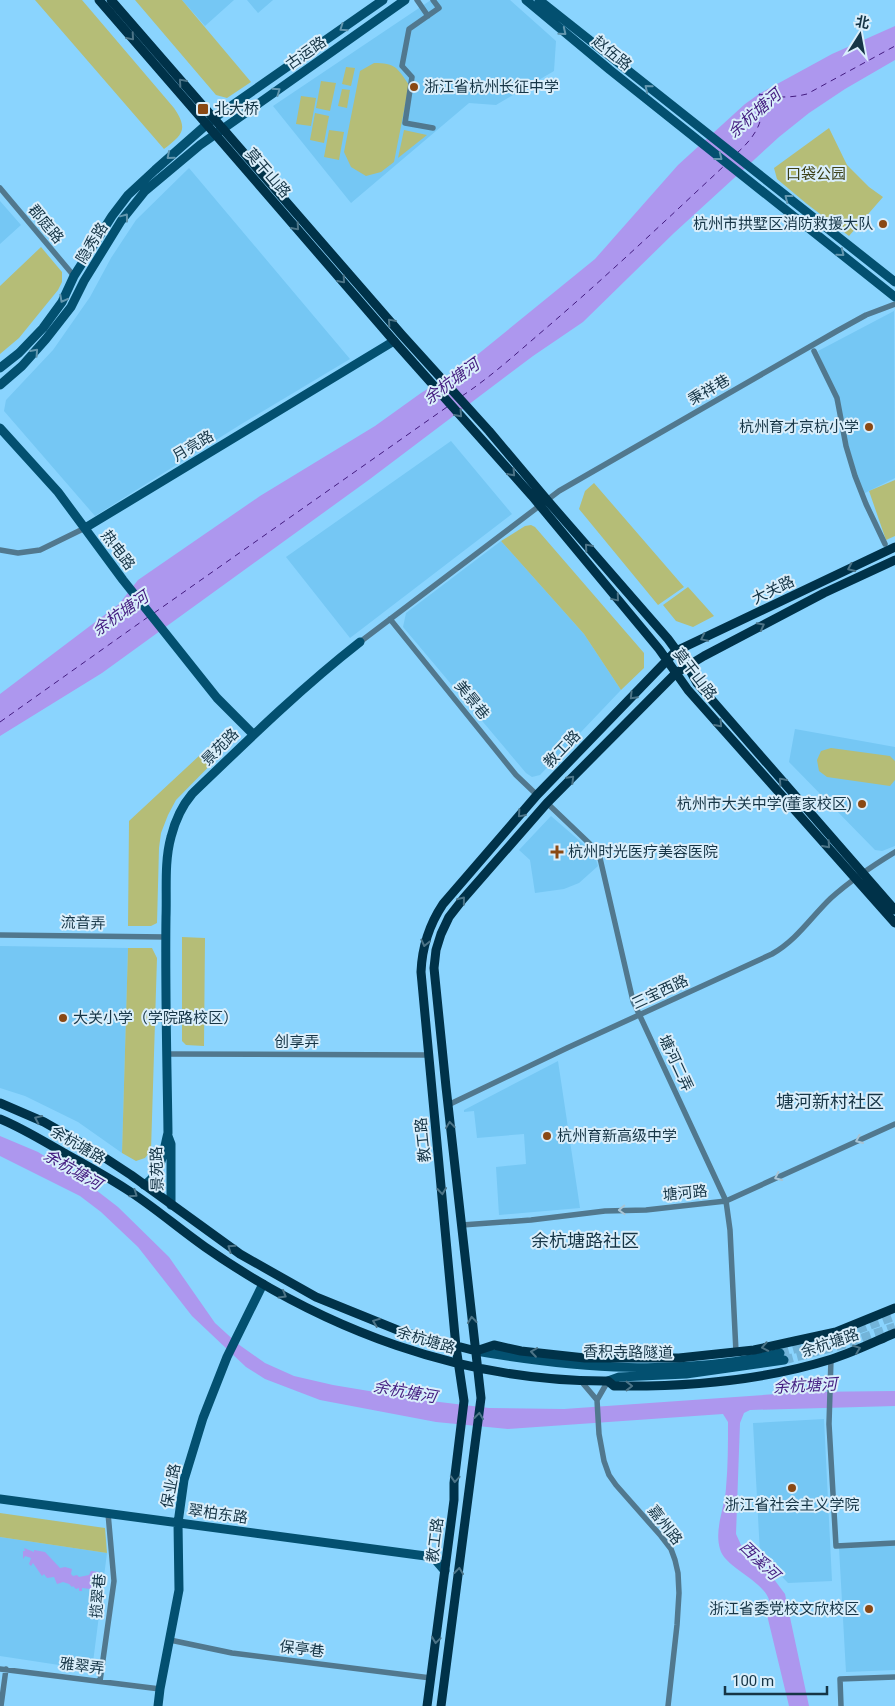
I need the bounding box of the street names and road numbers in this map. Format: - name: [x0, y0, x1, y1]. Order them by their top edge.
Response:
- street label: 赵伍路: [589, 32, 635, 74]
- street label: 古运路: [282, 33, 330, 73]
- street label: 莫干山路: [242, 144, 294, 202]
- street label: 郡庭路: [25, 201, 67, 247]
- street label: 隐秀路: [72, 219, 112, 267]
- street label: 秉祥巷: [685, 371, 733, 409]
- street label: 月亮路: [169, 427, 217, 465]
- street label: 热电路: [97, 527, 139, 573]
- street label: 大关路: [749, 572, 797, 608]
- street label: 莫干山路: [669, 645, 721, 703]
- street label: 美景巷: [451, 677, 493, 723]
- street label: 景苑路: [198, 725, 242, 769]
- street label: 教工路: [540, 727, 584, 771]
- street label: 流音弄: [60, 914, 106, 932]
- street label: 三宝西路: [629, 971, 691, 1013]
- street label: 塘河二弄: [655, 1032, 697, 1094]
- street label: 创享弄: [274, 1033, 320, 1051]
- street label: 教工路: [412, 1117, 434, 1163]
- street label: 余杭塘路: [48, 1122, 108, 1168]
- street label: 景苑路: [147, 1146, 167, 1192]
- street label: 塘河路: [662, 1182, 708, 1204]
- street label: 余杭塘路: [395, 1323, 457, 1357]
- street label: 余杭塘路: [799, 1325, 861, 1361]
- street label: 香积寺路隧道: [583, 1342, 673, 1362]
- street label: 保业路: [158, 1462, 184, 1510]
- street label: 翠柏东路: [187, 1501, 249, 1527]
- street label: 嘉州路: [644, 1502, 686, 1548]
- street label: 教工路: [423, 1517, 447, 1563]
- street label: 揽翠巷: [87, 1573, 109, 1619]
- street label: 保亭巷: [279, 1637, 325, 1661]
- street label: 雅翠弄: [59, 1654, 105, 1678]

